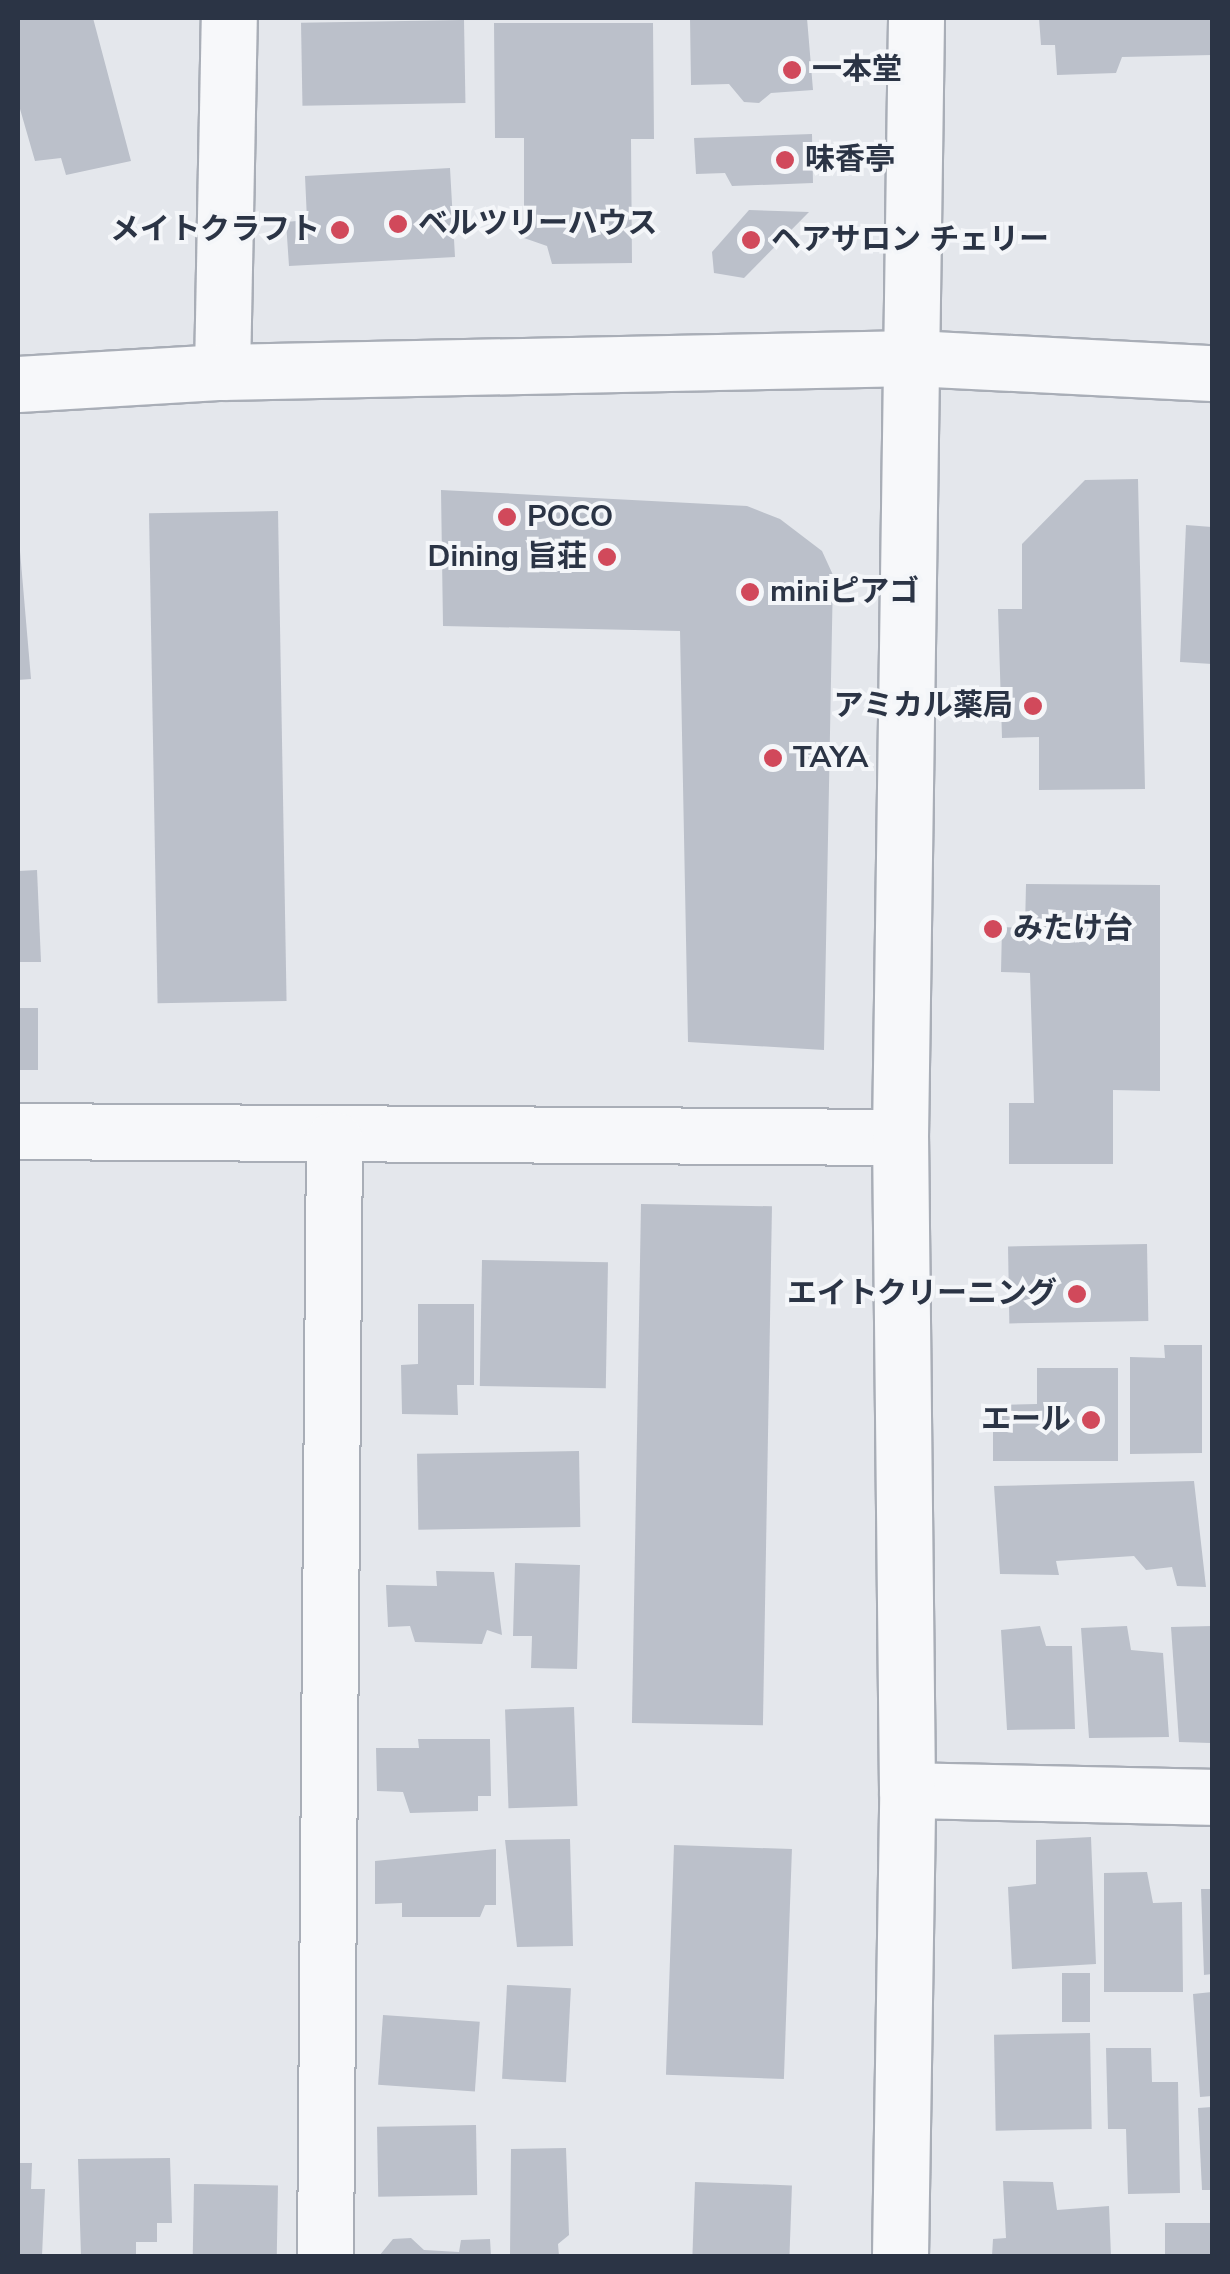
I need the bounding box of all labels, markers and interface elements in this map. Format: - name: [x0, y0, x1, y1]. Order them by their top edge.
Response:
- place label: 一本堂: [812, 52, 902, 88]
- marker: 一本堂: [781, 59, 803, 81]
- place label: 味香亭: [805, 142, 895, 178]
- marker: 味香亭: [774, 149, 796, 171]
- place label: ベルツリーハウス: [418, 206, 658, 242]
- place label: メイトクラフト: [110, 212, 320, 248]
- marker: ベルツリーハウス: [387, 213, 409, 235]
- marker: メイトクラフト: [329, 219, 351, 241]
- place label: ヘアサロン チェリー: [771, 222, 1049, 258]
- marker: ヘアサロン チェリー: [740, 229, 762, 251]
- place label: POCO: [527, 499, 613, 535]
- marker: POCO: [496, 506, 518, 528]
- place label: Dining 旨荘: [428, 539, 587, 575]
- marker: Dining 旨荘: [596, 546, 618, 568]
- place label: miniピアゴ: [770, 574, 919, 610]
- marker: miniピアゴ: [739, 581, 761, 603]
- place label: アミカル薬局: [833, 688, 1013, 724]
- marker: アミカル薬局: [1022, 695, 1044, 717]
- place label: TAYA: [793, 740, 869, 776]
- marker: TAYA: [762, 747, 784, 769]
- place label: みたけ台: [1013, 911, 1133, 947]
- marker: みたけ台: [982, 918, 1004, 940]
- place label: エイトクリーニング: [787, 1276, 1057, 1312]
- marker: エイトクリーニング: [1066, 1283, 1088, 1305]
- place label: エール: [981, 1402, 1071, 1438]
- marker: エール: [1080, 1409, 1102, 1431]

